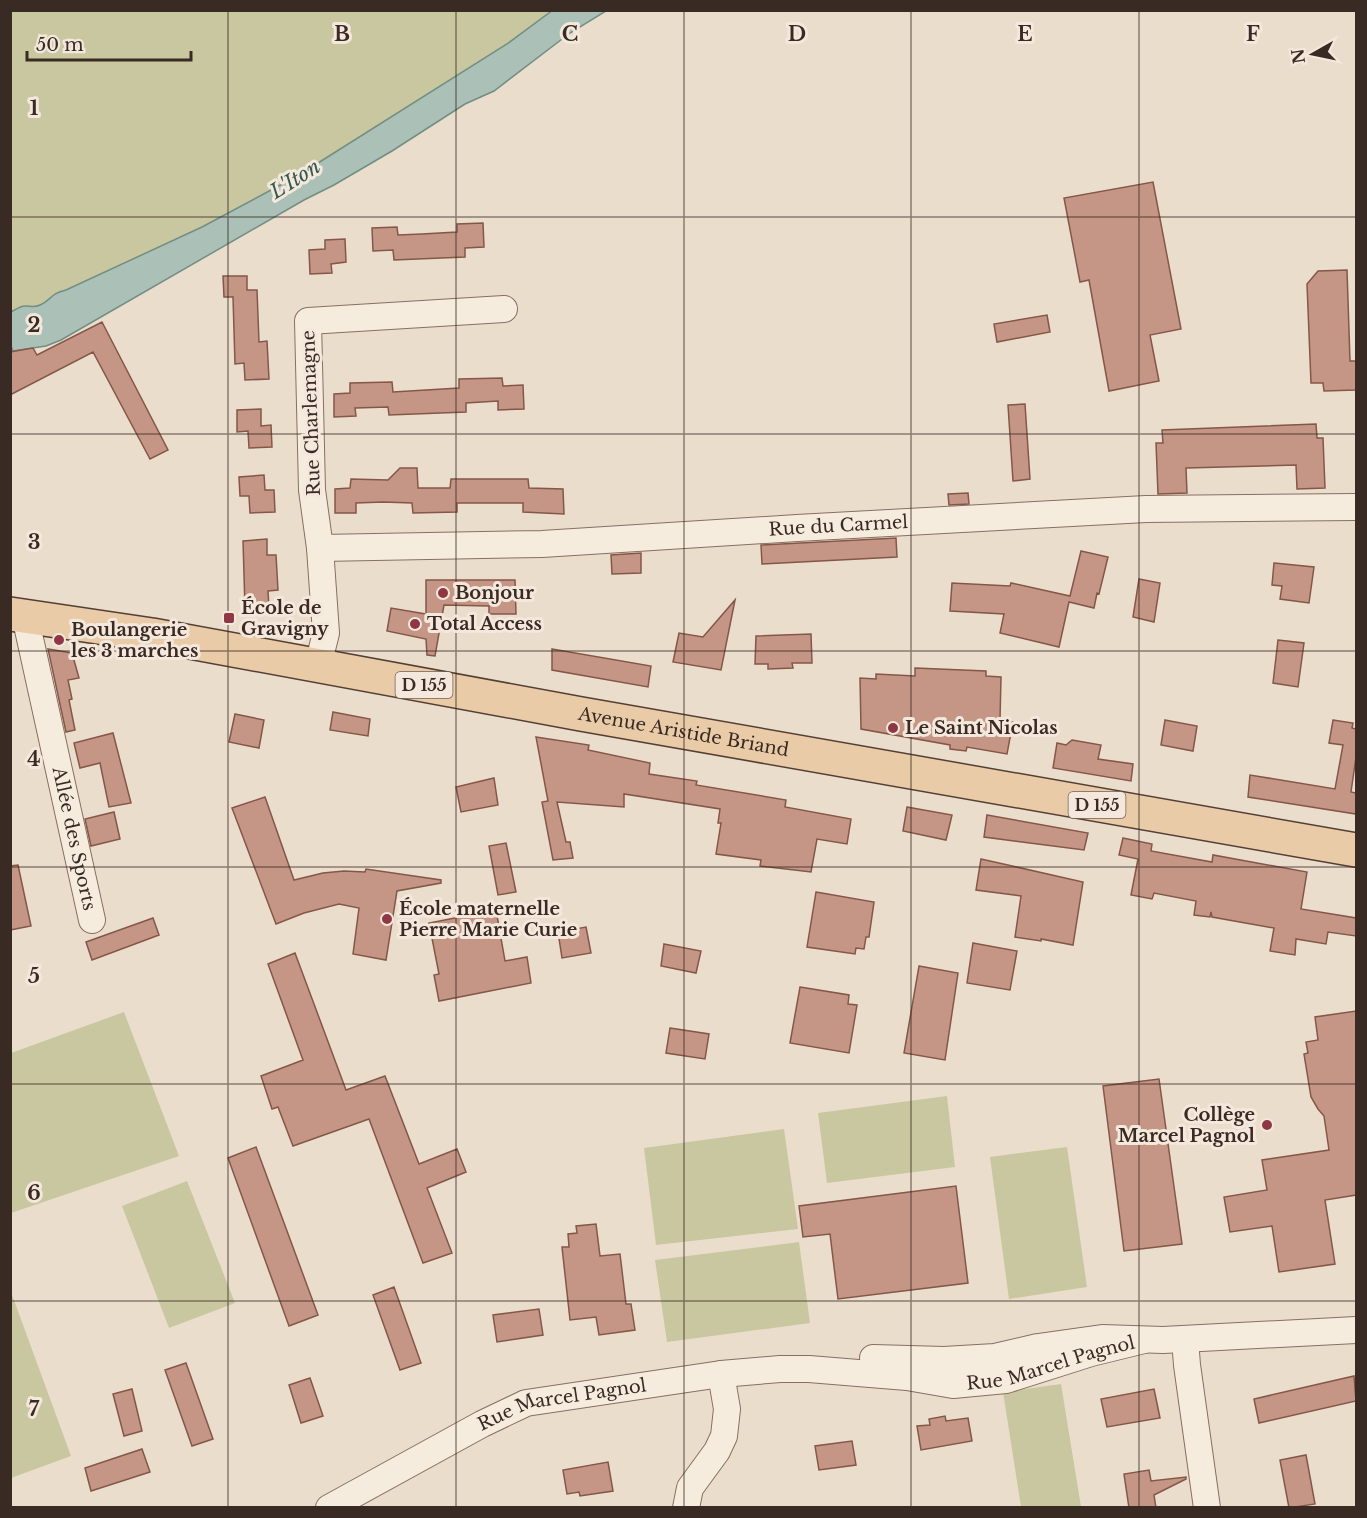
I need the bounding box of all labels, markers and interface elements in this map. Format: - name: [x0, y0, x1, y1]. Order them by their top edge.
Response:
- text: B: [334, 22, 350, 46]
- text: C: [562, 22, 578, 46]
- text: D: [788, 22, 806, 46]
- text: E: [1017, 22, 1033, 46]
- text: F: [1246, 22, 1260, 46]
- scale bar: [27, 24, 190, 62]
- north arrow: [1283, 24, 1343, 84]
- text: 50 m: [36, 34, 84, 56]
- text: N: [1287, 47, 1309, 65]
- text: 1: [30, 96, 39, 120]
- water label: L'Iton: [265, 154, 325, 204]
- text: 2: [27, 313, 41, 337]
- street label: Rue Charlemagne: [297, 330, 325, 496]
- street label: Rue du Carmel: [768, 511, 909, 541]
- text: 3: [28, 530, 40, 554]
- place label: Bonjour: [455, 582, 534, 604]
- marker: Bonjour: [436, 586, 450, 600]
- place label: École de Gravigny: [241, 596, 329, 640]
- marker: École de Gravigny: [222, 611, 236, 625]
- place label: Total Access: [427, 613, 542, 635]
- marker: Total Access: [408, 617, 422, 631]
- place label: Boulangerie les 3 marches: [71, 619, 198, 662]
- marker: Boulangerie les 3 marches: [52, 633, 66, 647]
- road number: D 155: [396, 672, 452, 698]
- street label: Avenue Aristide Briand: [576, 703, 791, 761]
- place label: Le Saint Nicolas: [905, 717, 1058, 739]
- marker: Le Saint Nicolas: [886, 721, 900, 735]
- text: 4: [27, 747, 41, 771]
- street label: Allée des Sports: [47, 764, 101, 913]
- road number: D 155: [1068, 792, 1126, 818]
- place label: École maternelle Pierre Marie Curie: [399, 897, 577, 941]
- marker: École maternelle Pierre Marie Curie: [380, 912, 394, 926]
- text: 5: [28, 964, 40, 988]
- place label: Collège Marcel Pagnol: [1118, 1104, 1256, 1147]
- marker: Collège Marcel Pagnol: [1260, 1118, 1274, 1132]
- text: 6: [27, 1181, 41, 1205]
- street label: Rue Marcel Pagnol: [965, 1332, 1137, 1395]
- street label: Rue Marcel Pagnol: [474, 1374, 648, 1435]
- text: 7: [29, 1397, 40, 1421]

